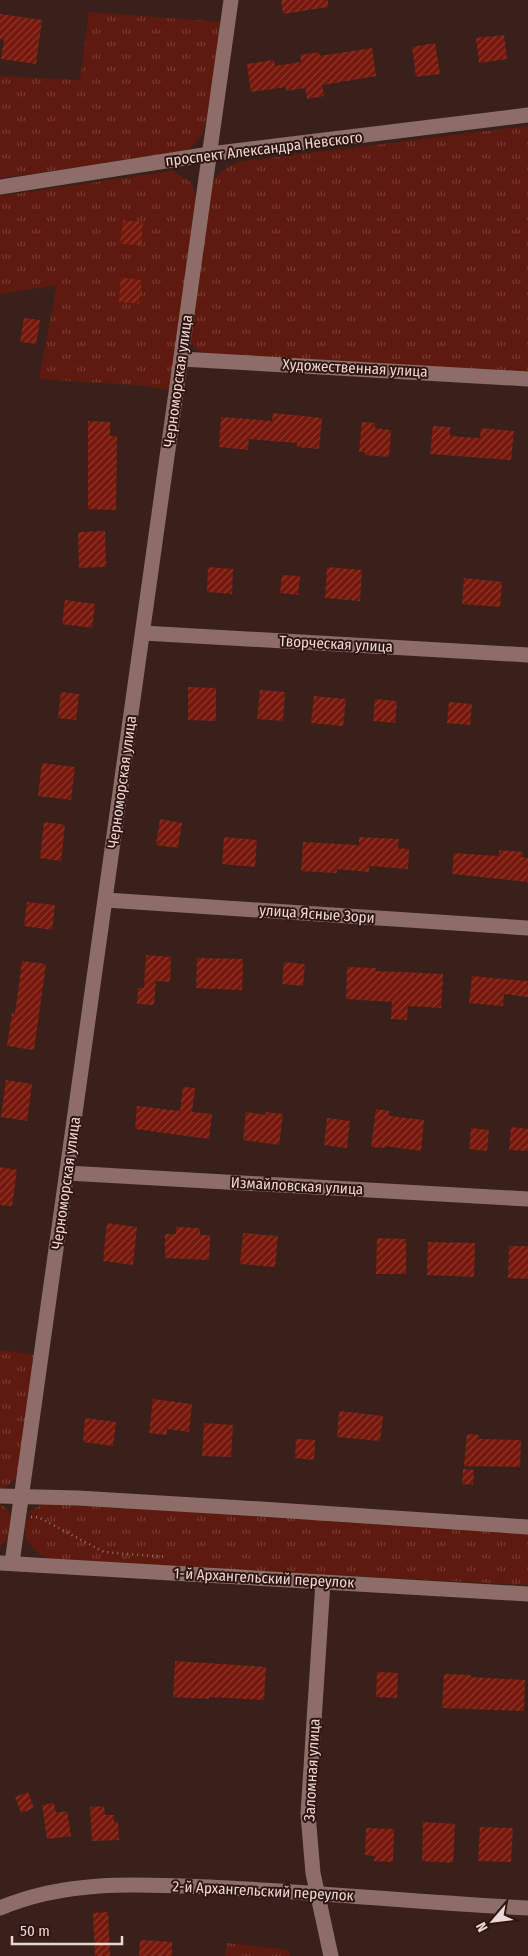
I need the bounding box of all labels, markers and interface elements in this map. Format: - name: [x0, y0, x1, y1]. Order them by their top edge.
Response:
- street label: проспект Александра Невского: [164, 128, 364, 170]
- street label: Черноморская улица: [160, 314, 196, 448]
- street label: Художественная улица: [282, 355, 428, 381]
- street label: Творческая улица: [279, 632, 393, 656]
- street label: Черноморская улица: [104, 715, 140, 849]
- street label: улица Ясные Зори: [259, 901, 375, 927]
- street label: Черноморская улица: [48, 1116, 84, 1250]
- street label: Измайловская улица: [230, 1174, 364, 1198]
- street label: 1-й Архангельский переулок: [173, 1564, 355, 1592]
- street label: Заломная улица: [300, 1718, 324, 1822]
- street label: 2-й Архангельский переулок: [172, 1877, 354, 1905]
- north arrow: [468, 1896, 518, 1946]
- scale bar: [12, 1914, 122, 1946]
- text: N: [472, 1919, 491, 1935]
- text: 50 m: [20, 1922, 50, 1940]

